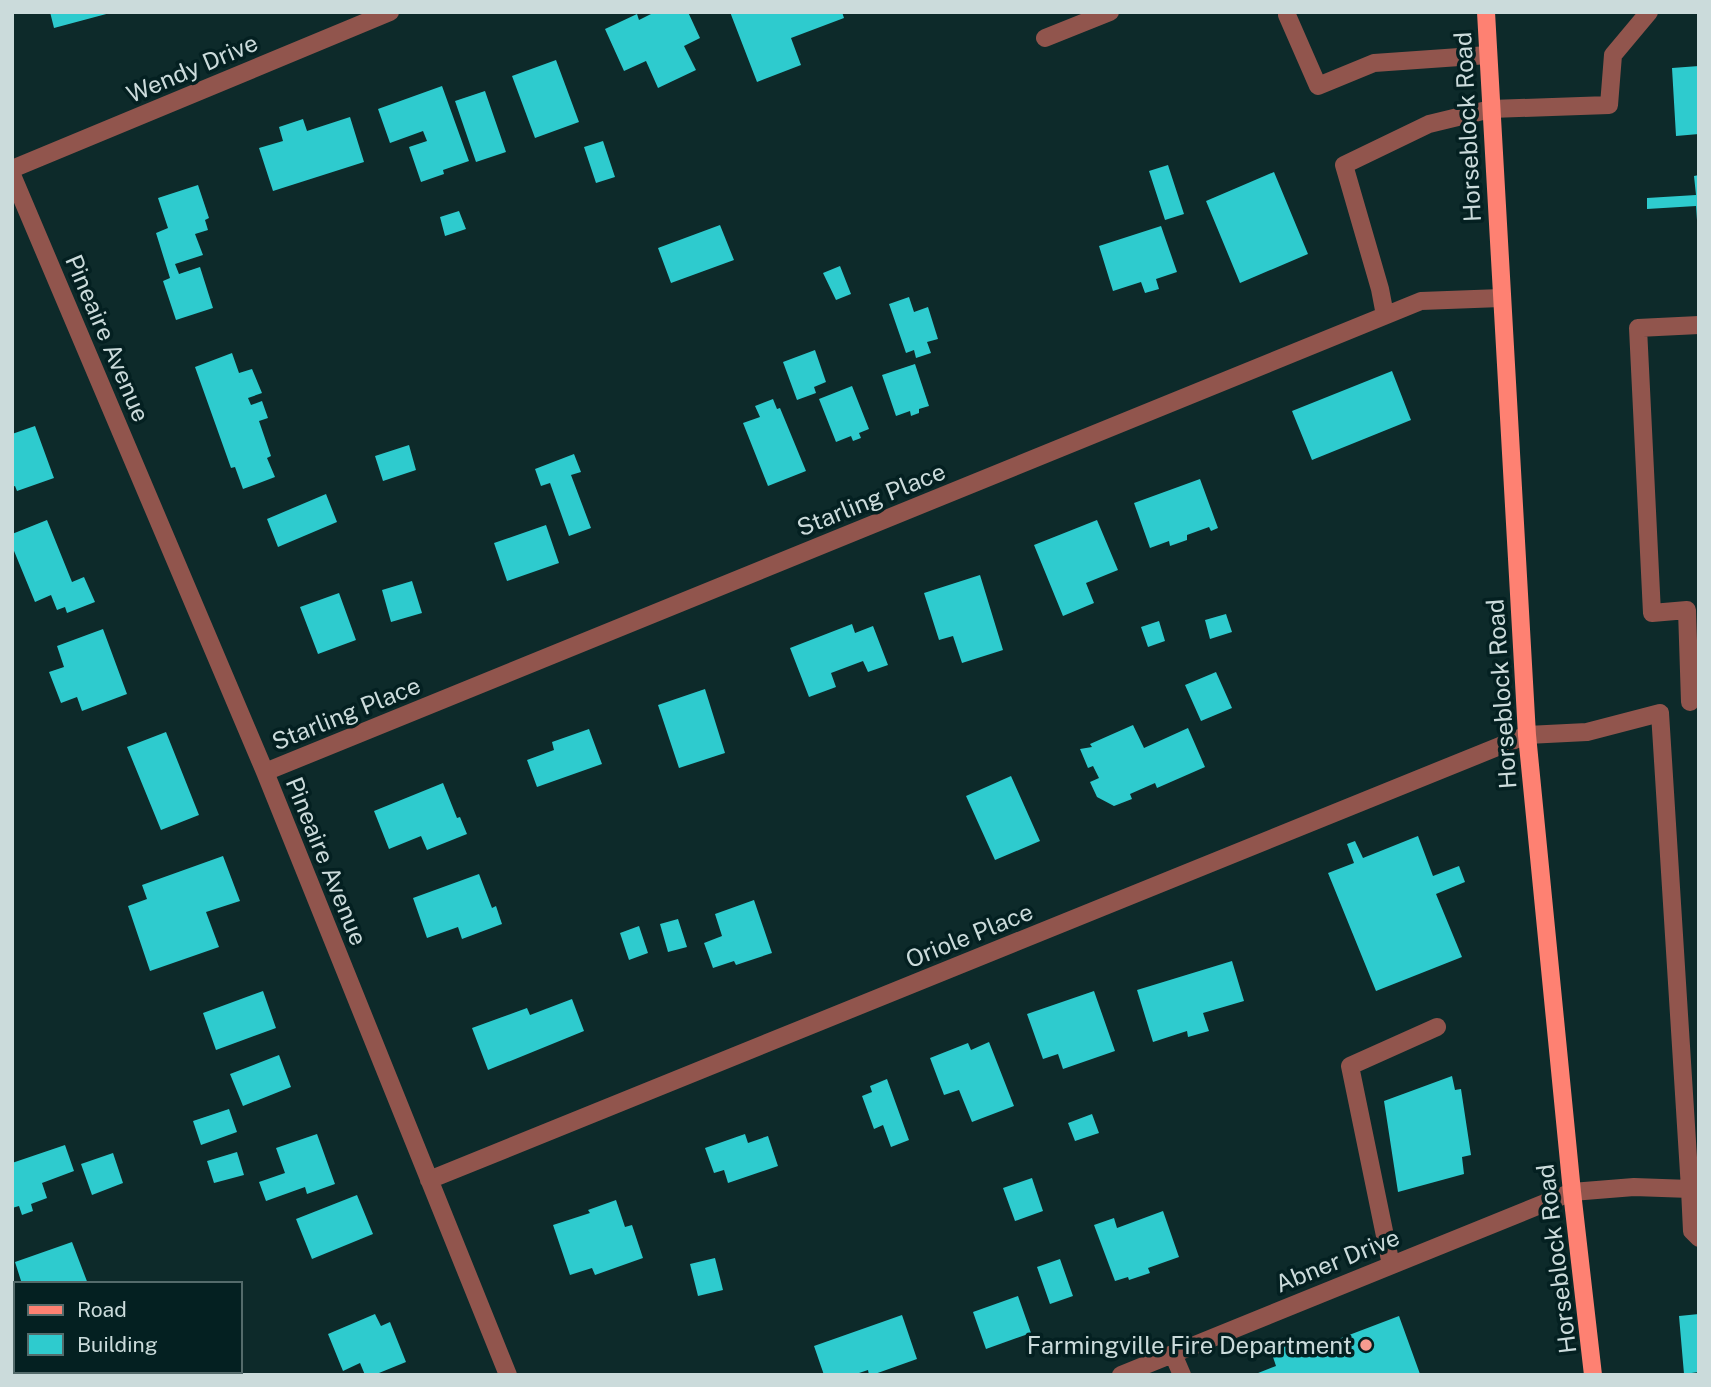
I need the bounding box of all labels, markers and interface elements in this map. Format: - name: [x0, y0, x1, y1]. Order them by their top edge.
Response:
- street label: Wendy Drive: [122, 28, 262, 108]
- street label: Horseblock Road: [1448, 31, 1486, 223]
- street label: Pineaire Avenue: [60, 250, 156, 426]
- street label: Starling Place: [793, 456, 949, 542]
- street label: Horseblock Road: [1480, 598, 1522, 790]
- street label: Starling Place: [268, 670, 424, 756]
- street label: Pineaire Avenue: [281, 773, 373, 949]
- street label: Oriole Place: [901, 897, 1037, 973]
- street label: Horseblock Road: [1531, 1163, 1581, 1355]
- street label: Abner Drive: [1271, 1222, 1403, 1298]
- legend: [14, 1282, 242, 1373]
- text: Road: [77, 1297, 127, 1322]
- place label: Farmingville Fire Department: [1027, 1331, 1352, 1359]
- text: Building: [77, 1332, 158, 1357]
- marker: Farmingville Fire Department: [1358, 1337, 1374, 1353]

